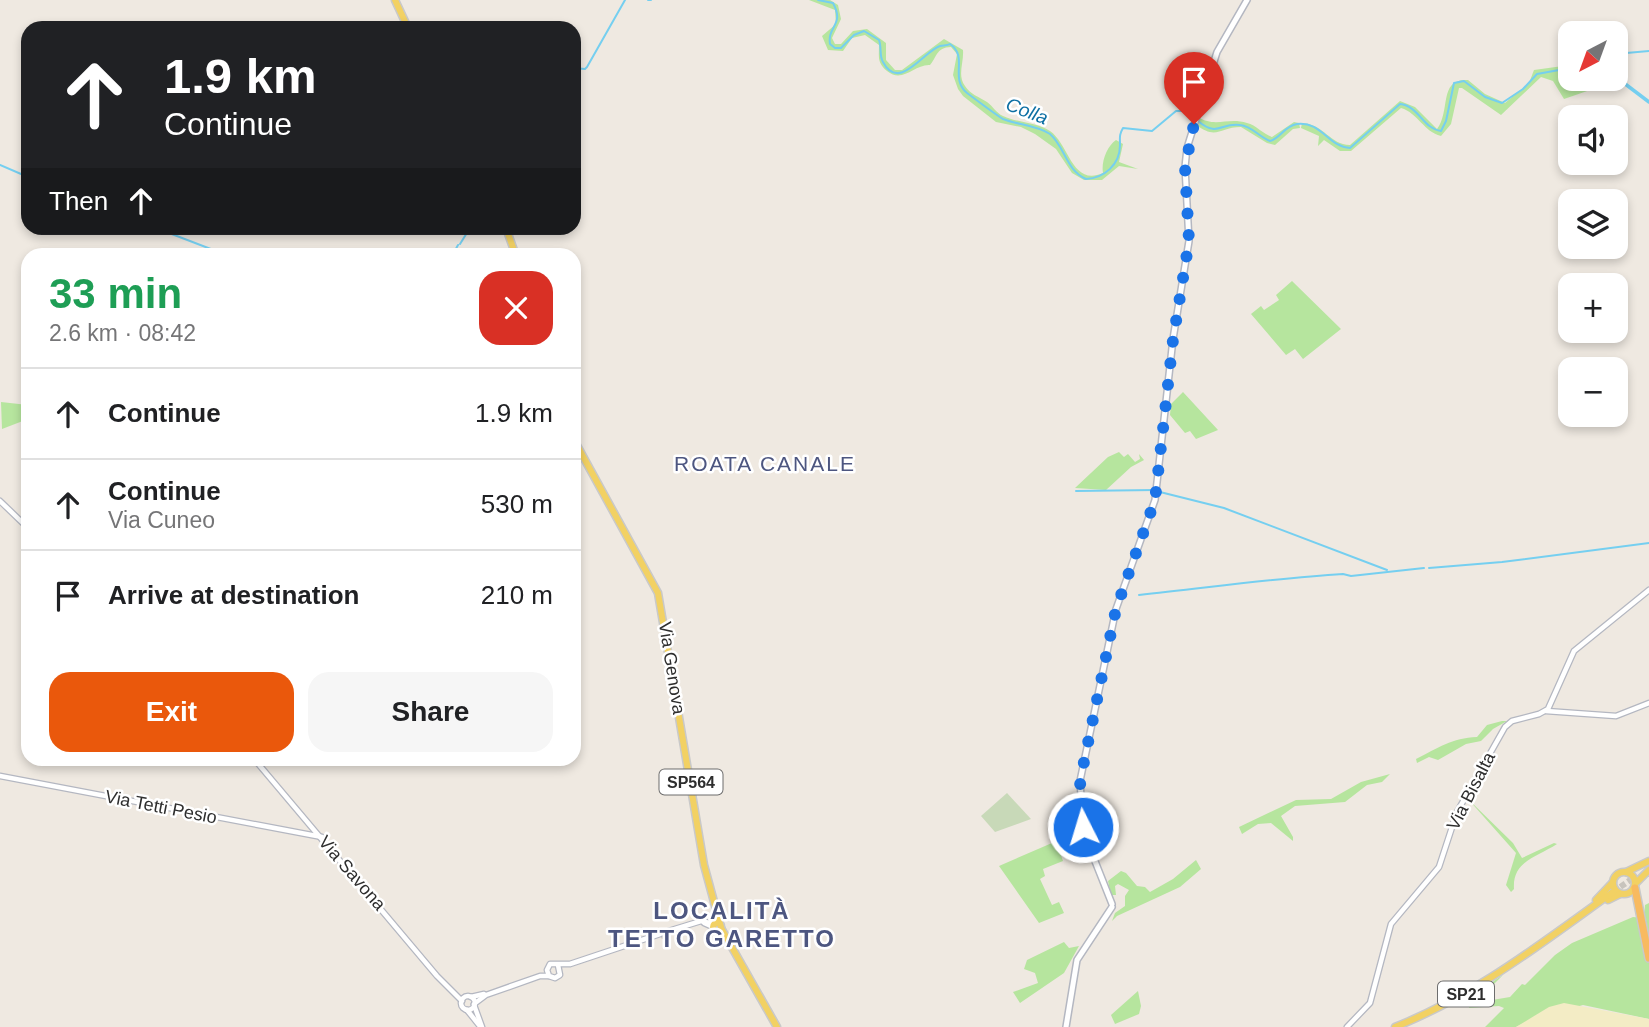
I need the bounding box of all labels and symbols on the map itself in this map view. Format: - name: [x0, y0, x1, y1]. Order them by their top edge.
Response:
- north arrow: [1558, 21, 1628, 91]
- pin: [1164, 52, 1224, 124]
- water label: Colla: [1003, 93, 1051, 129]
- district label: ROATA CANALE: [674, 452, 856, 475]
- street label: Via Genova: [655, 620, 689, 717]
- street label: Via Bisalta: [1443, 748, 1500, 833]
- road number: SP564: [660, 769, 722, 794]
- street label: Via Tetti Pesio: [103, 786, 219, 828]
- position arrow: [1046, 790, 1120, 864]
- street label: Via Savona: [314, 832, 390, 915]
- district label: LOCALITÀ TETTO GARETTO: [608, 897, 836, 952]
- road number: SP21: [1438, 982, 1494, 1006]

